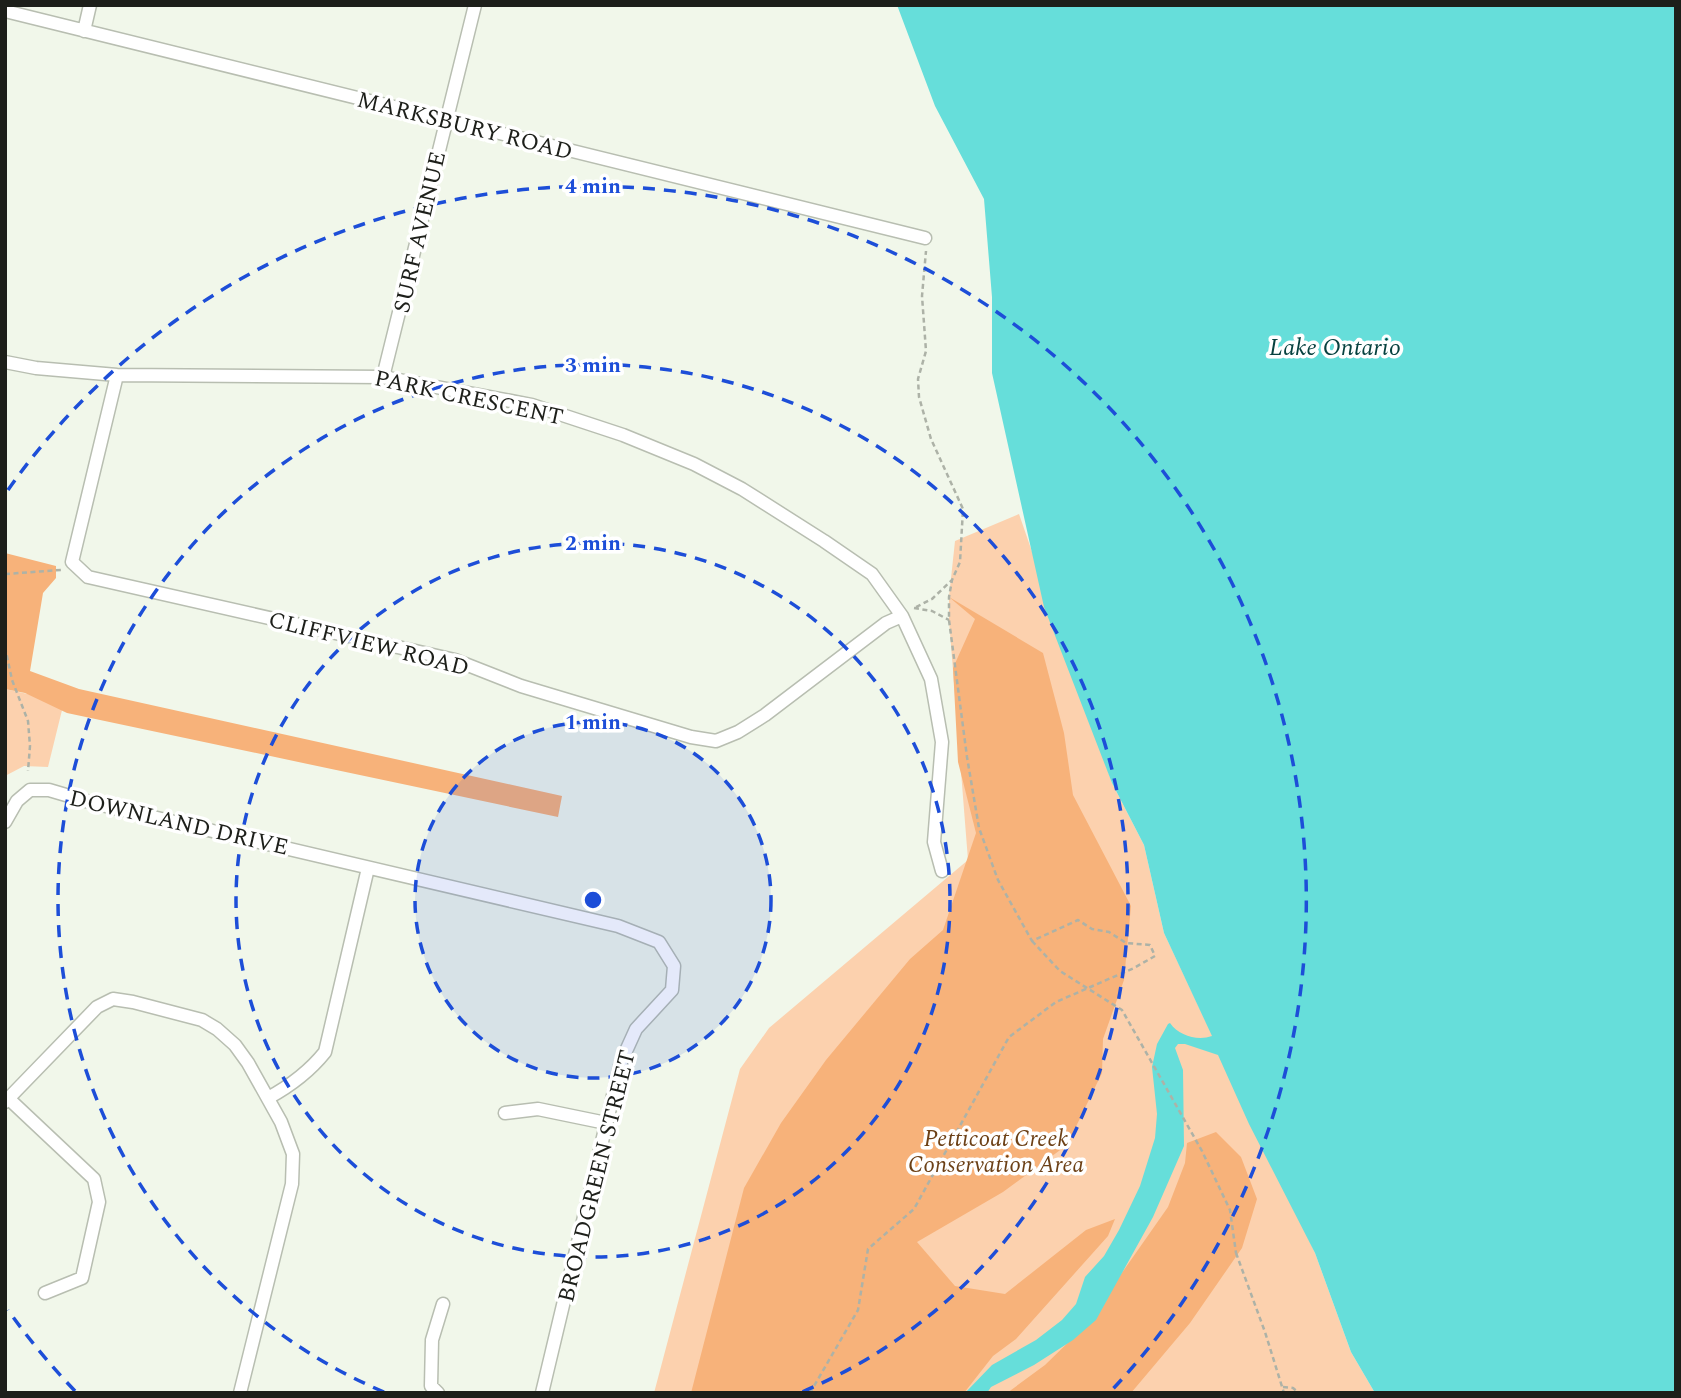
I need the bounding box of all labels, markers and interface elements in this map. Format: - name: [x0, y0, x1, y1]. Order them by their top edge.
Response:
- street label: MARKSBURY ROAD: [353, 83, 576, 170]
- street label: SURF AVENUE: [385, 148, 456, 317]
- text: 4 min: [565, 171, 621, 203]
- water label: Lake Ontario: [1269, 330, 1401, 366]
- text: 3 min: [565, 350, 621, 382]
- street label: PARK CRESCENT: [371, 361, 566, 436]
- text: 2 min: [565, 528, 621, 560]
- street label: CLIFFVIEW ROAD: [265, 603, 473, 686]
- text: 1 min: [565, 707, 621, 739]
- street label: DOWNLAND DRIVE: [66, 781, 292, 866]
- centre of rings: [581, 888, 605, 912]
- street label: BROADGREEN STREET: [549, 1047, 646, 1306]
- park label: Petticoat Creek Conservation Area: [908, 1122, 1084, 1183]

